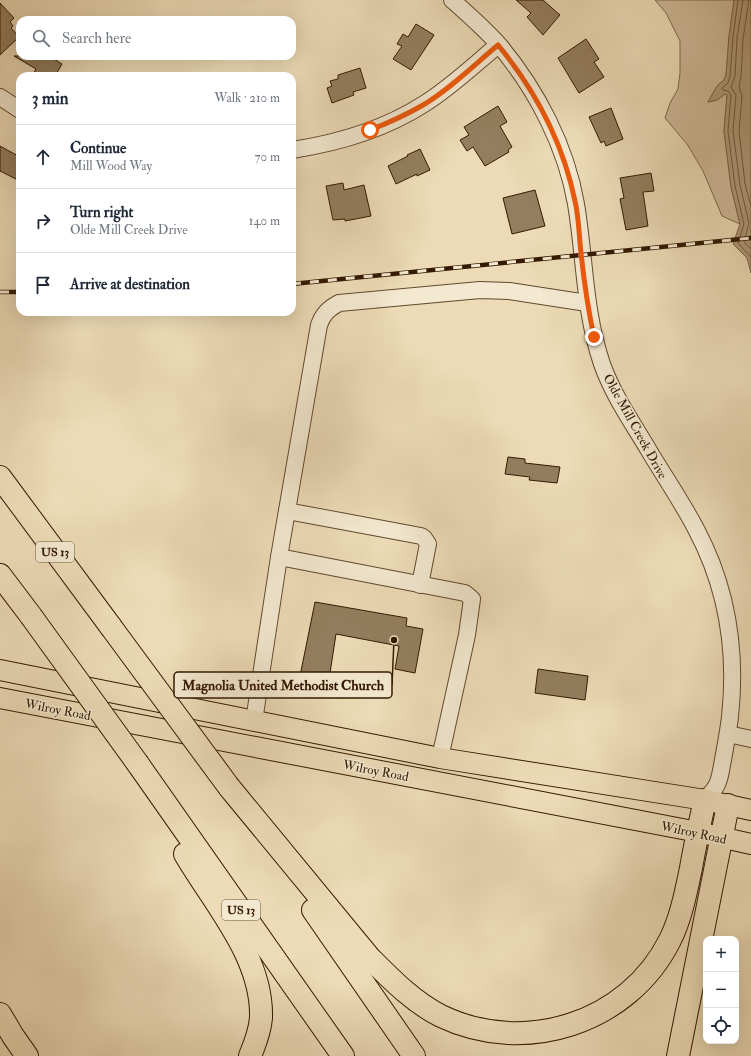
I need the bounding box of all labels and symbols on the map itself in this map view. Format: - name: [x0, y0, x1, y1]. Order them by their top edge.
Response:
- route start: [361, 121, 379, 139]
- route end: [585, 328, 603, 346]
- street label: Olde Mill Creek Drive: [600, 371, 671, 482]
- road number: US 13: [36, 542, 74, 562]
- callout: Magnolia United Methodist Church: [174, 672, 392, 698]
- text: Magnolia United Methodist Church: [181, 677, 385, 695]
- street label: Wilroy Road: [22, 696, 93, 725]
- street label: Wilroy Road: [340, 757, 411, 786]
- street label: Wilroy Road: [658, 818, 729, 849]
- road number: US 13: [222, 900, 260, 920]

